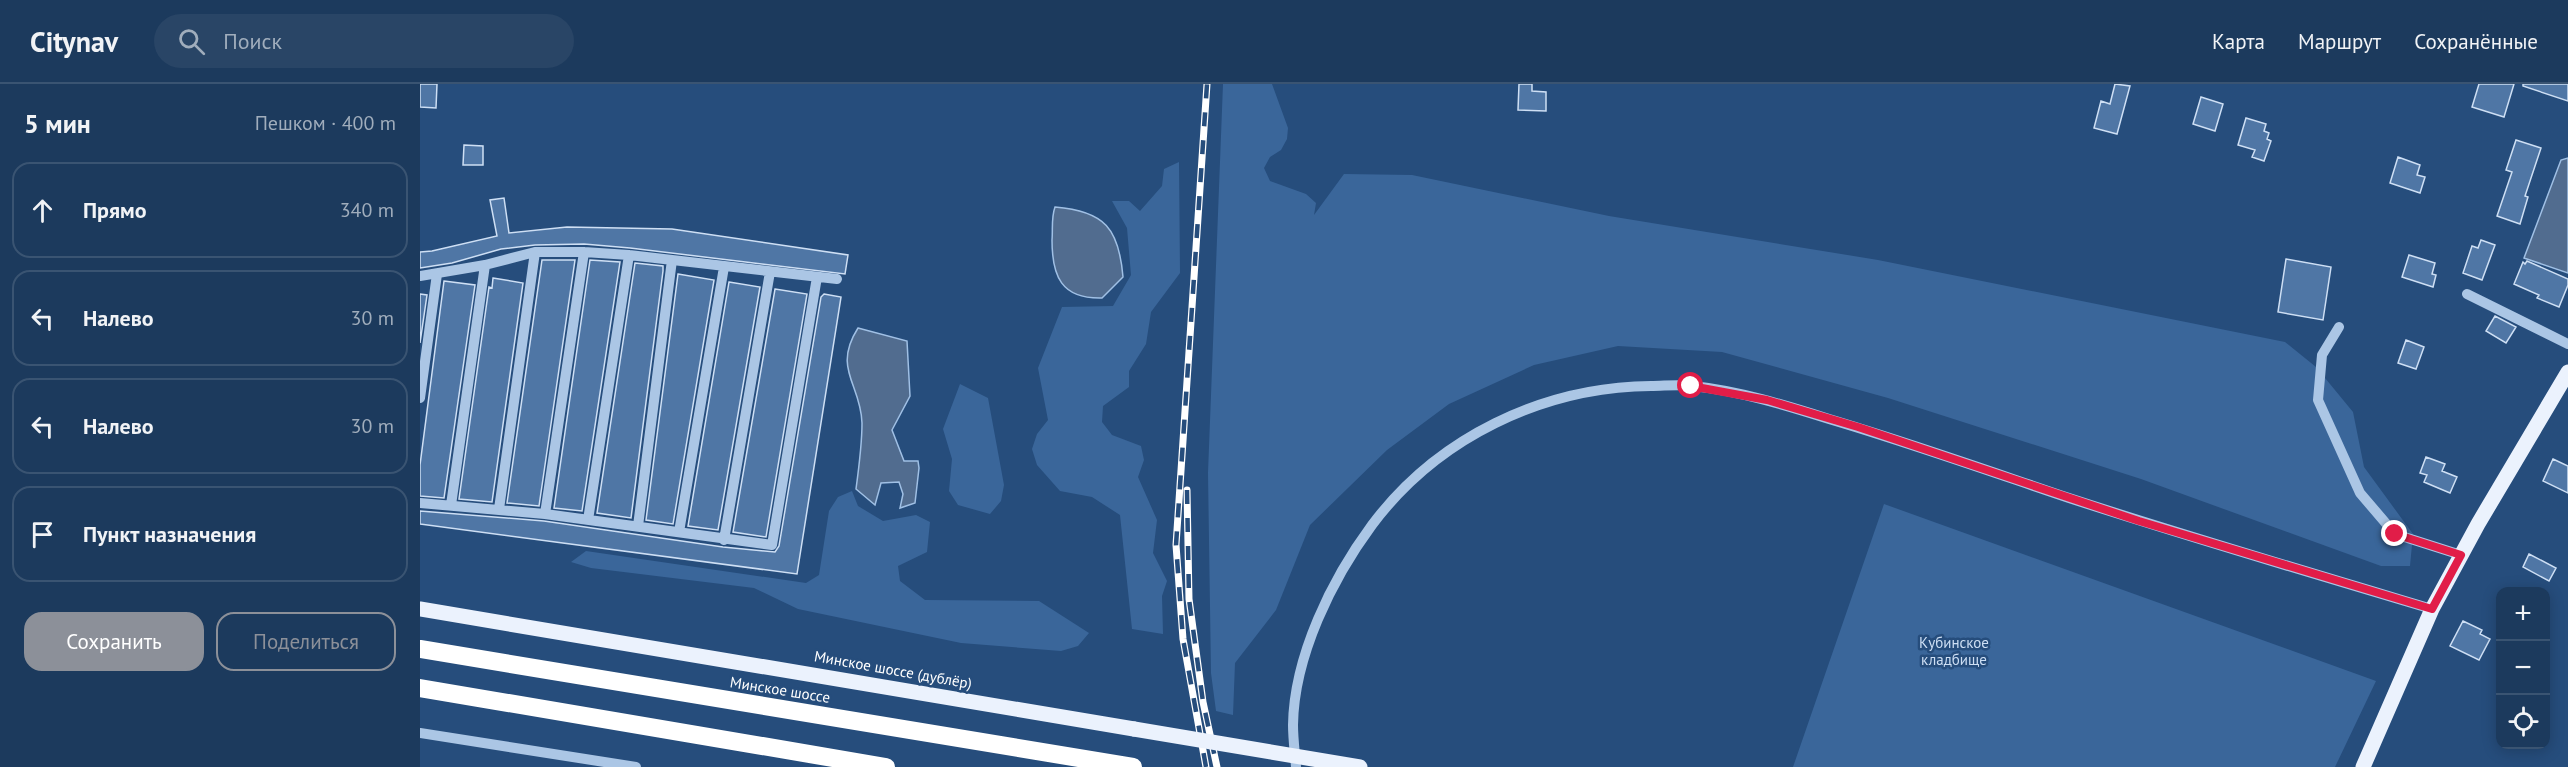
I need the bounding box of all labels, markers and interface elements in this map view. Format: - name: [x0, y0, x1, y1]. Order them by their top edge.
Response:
- search box: [154, 14, 574, 68]
- text: Citynav: [30, 23, 118, 60]
- icon: search: [175, 25, 208, 58]
- text: Поиск: [223, 27, 282, 55]
- text: Карта: [2212, 28, 2265, 55]
- text: Маршрут: [2298, 28, 2381, 55]
- text: Сохранённые: [2414, 28, 2538, 55]
- text: 5 мин: [24, 107, 91, 140]
- text: Пешком · 400 m: [255, 110, 396, 136]
- icon: ahead: [26, 194, 59, 227]
- text: Прямо: [83, 196, 146, 224]
- text: 340 m: [340, 197, 394, 223]
- icon: left: [26, 302, 59, 335]
- text: Налево: [83, 304, 154, 332]
- text: 30 m: [351, 305, 394, 331]
- route start: [1677, 372, 1703, 398]
- icon: left: [26, 410, 59, 443]
- text: Налево: [83, 412, 154, 440]
- text: 30 m: [351, 413, 394, 439]
- icon: arrive: [26, 518, 59, 551]
- text: Пункт назначения: [83, 520, 256, 548]
- route end: [2381, 520, 2407, 546]
- map controls: [2496, 587, 2550, 749]
- button: +: [2496, 587, 2550, 641]
- button: Сохранить: [24, 612, 204, 671]
- button: Поделиться: [216, 612, 396, 671]
- park label: Кубинское кладбище: [1919, 633, 1989, 669]
- button: −: [2496, 641, 2550, 695]
- street label: Минское шоссе (дублёр): [813, 646, 973, 693]
- street label: Минское шоссе: [729, 672, 832, 707]
- button: locate: [2496, 695, 2550, 749]

